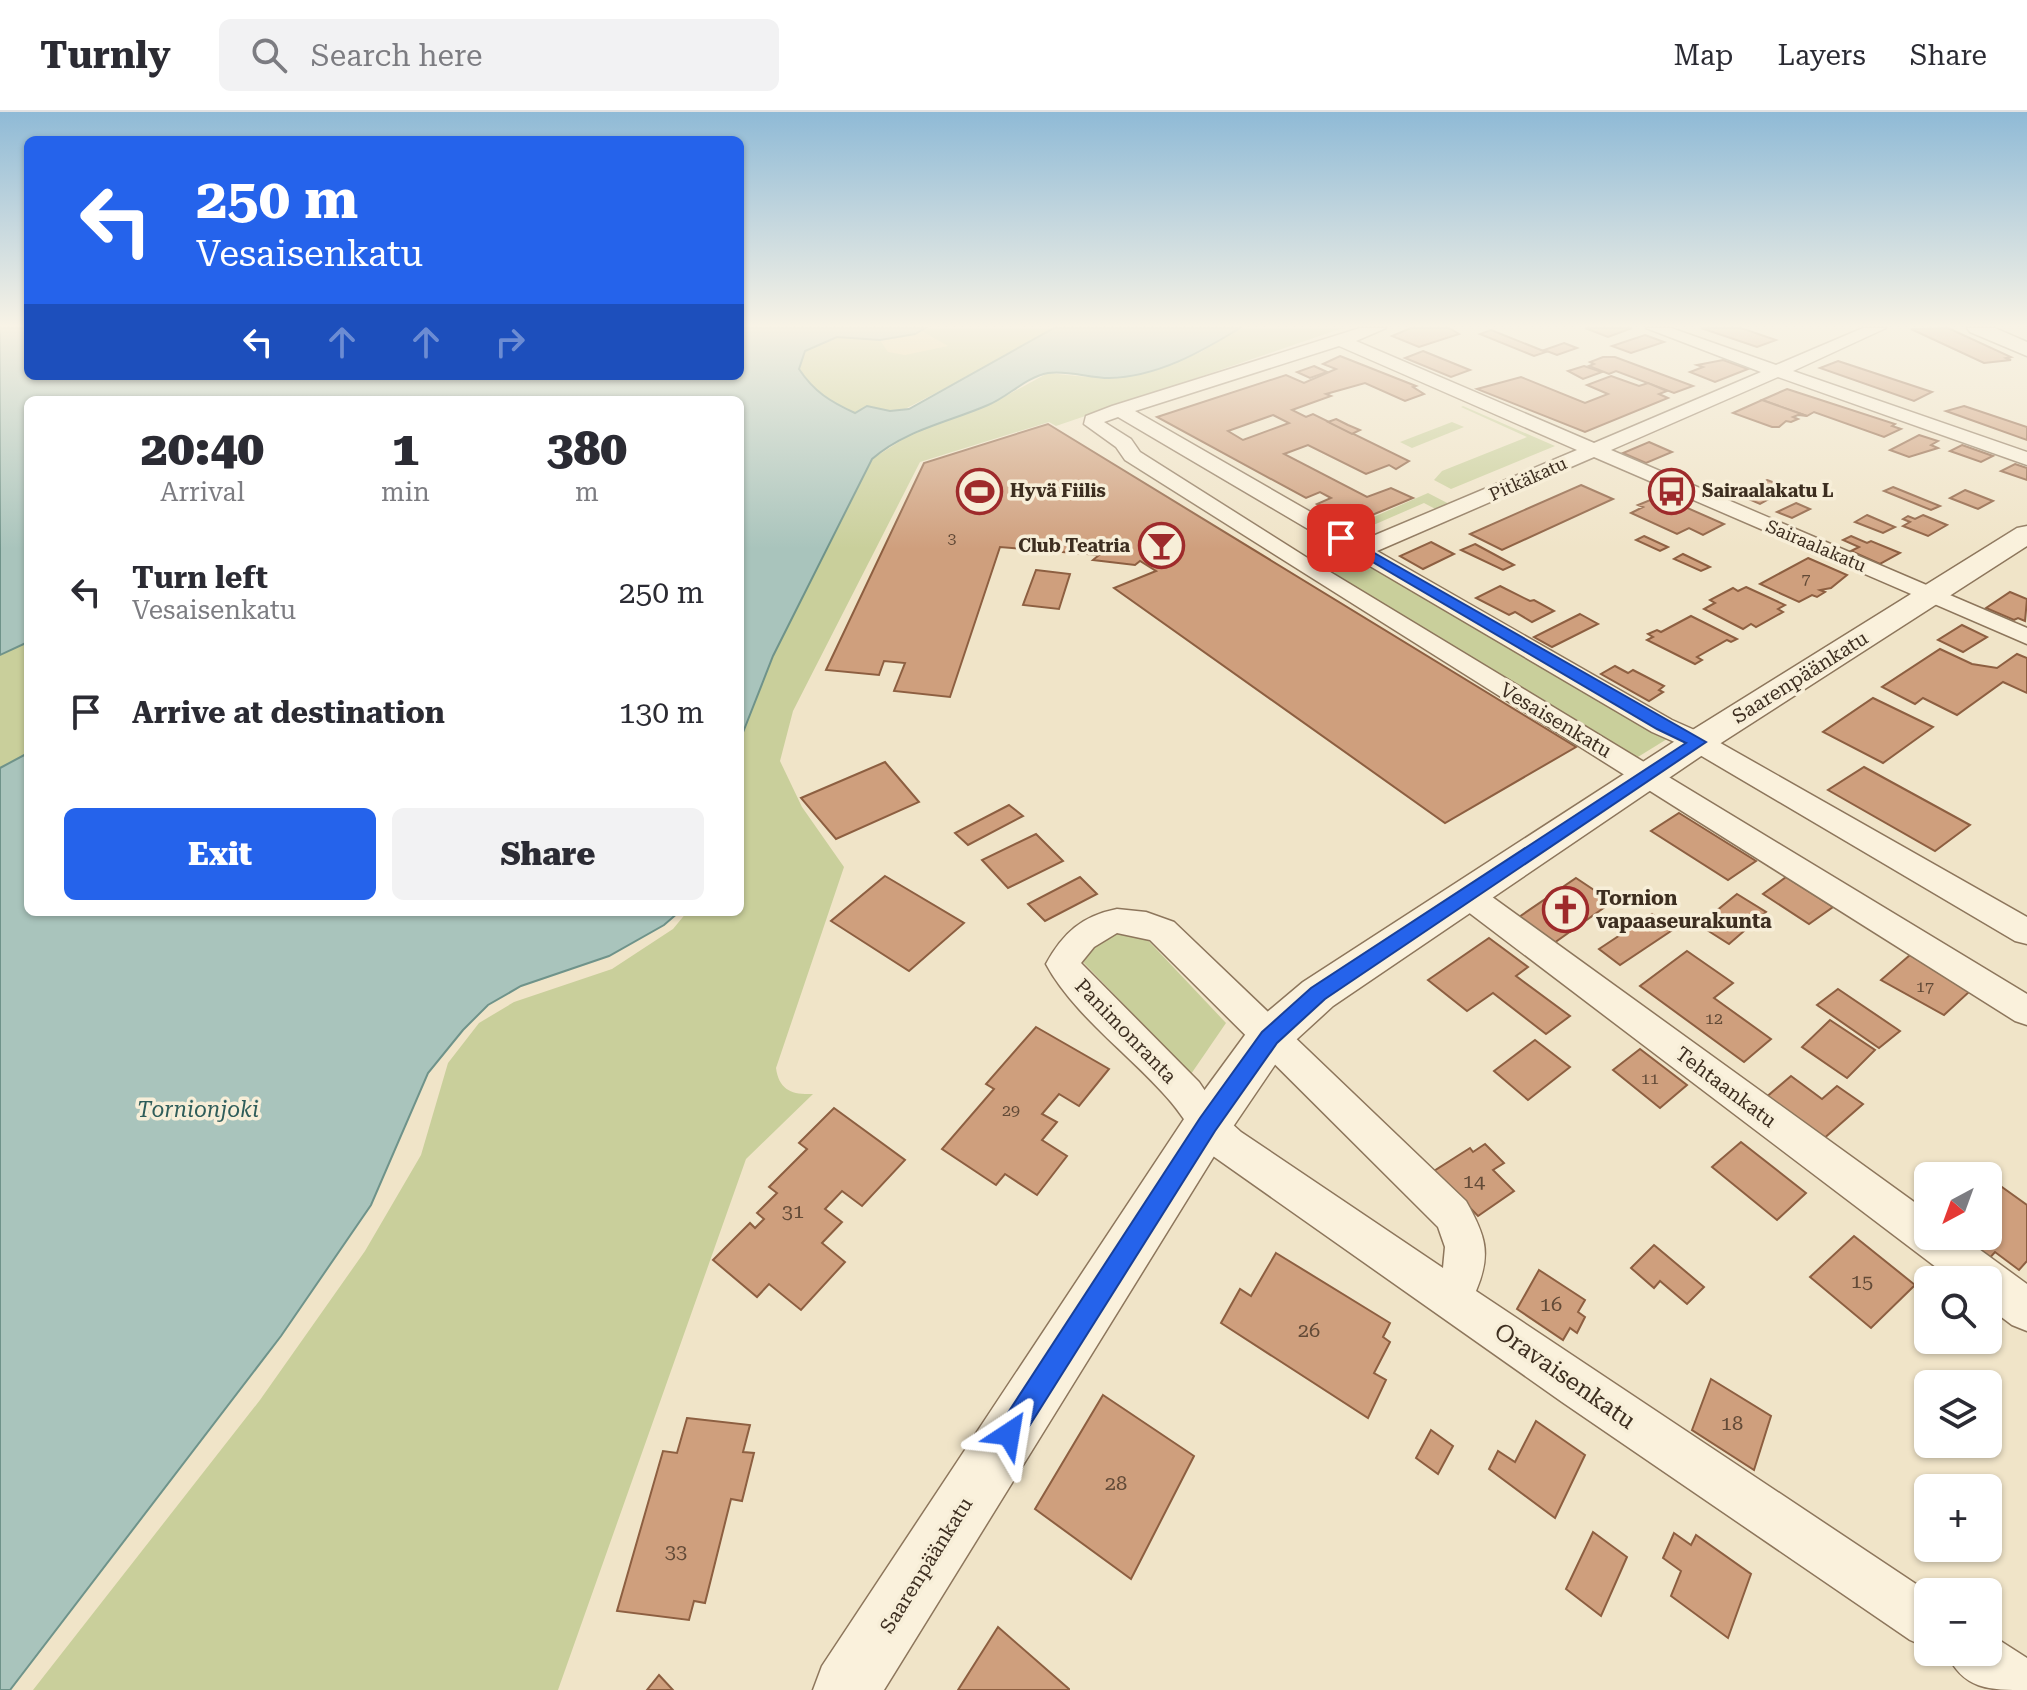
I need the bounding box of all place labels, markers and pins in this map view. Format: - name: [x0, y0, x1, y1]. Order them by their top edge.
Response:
- sports icon: Hyvä Fiilis: [955, 467, 1003, 515]
- bus stop icon: Sairaalakatu L: [1647, 467, 1695, 515]
- place label: Hyvä Fiilis: [1010, 480, 1106, 501]
- place label: Sairaalakatu L: [1702, 480, 1833, 501]
- pin: [1307, 504, 1375, 572]
- bar icon: Club Teatria: [1137, 522, 1185, 570]
- place label: Club Teatria: [1018, 535, 1130, 556]
- church icon: Tornion vapaaseurakunta: [1541, 886, 1589, 934]
- place label: Tornion vapaaseurakunta: [1596, 886, 1772, 933]

